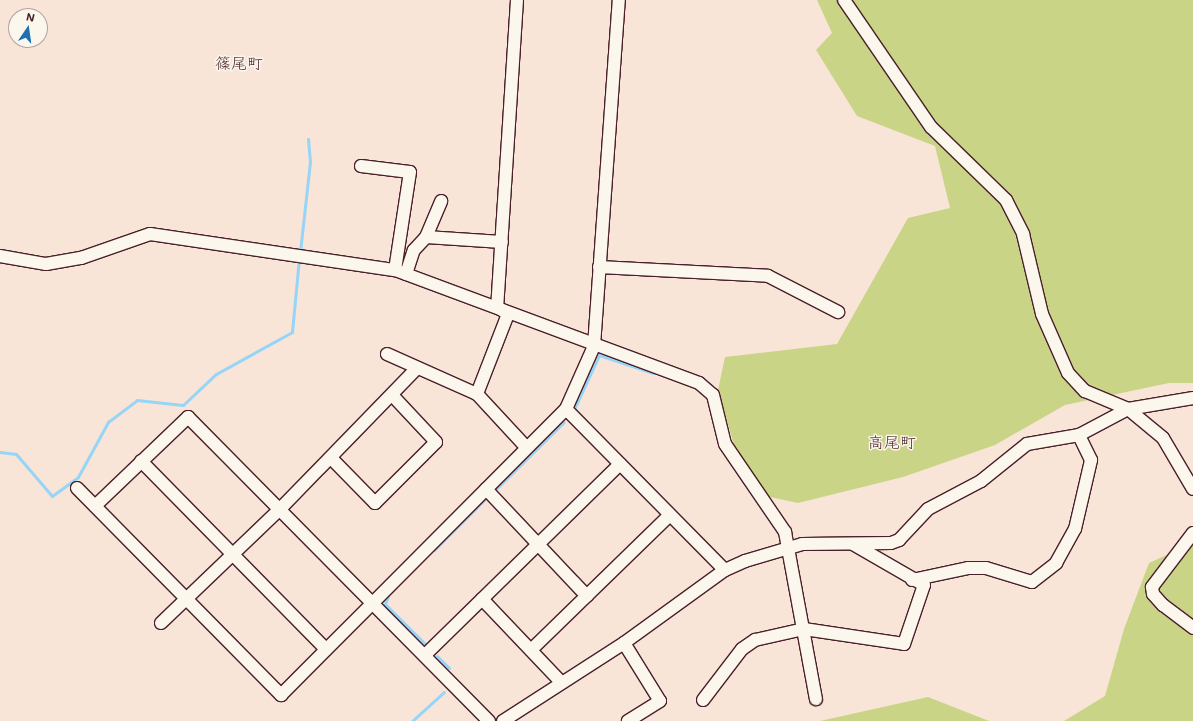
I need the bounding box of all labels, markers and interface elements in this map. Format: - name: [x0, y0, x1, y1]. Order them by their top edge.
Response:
- north arrow: [8, 8, 48, 48]
- text: N: [25, 9, 36, 25]
- district label: 篠尾町: [215, 53, 263, 73]
- district label: 高尾町: [868, 432, 916, 452]

